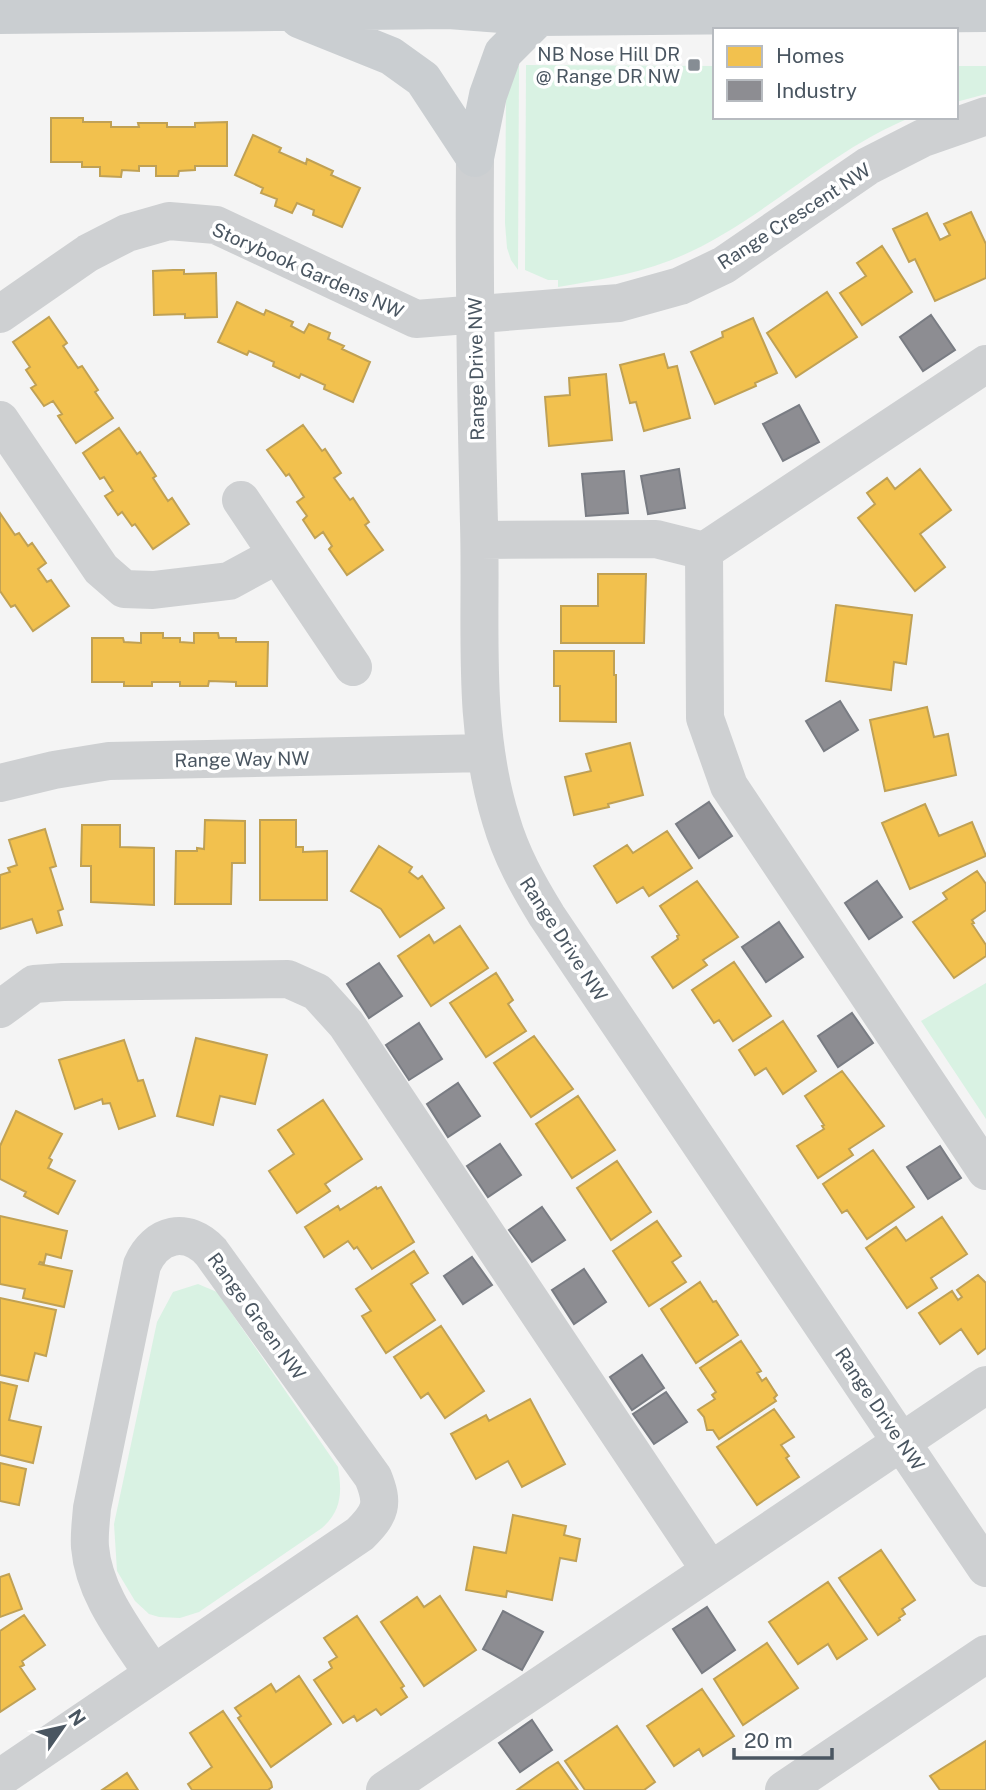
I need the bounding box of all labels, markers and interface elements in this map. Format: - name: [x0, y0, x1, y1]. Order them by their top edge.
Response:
- legend: [713, 28, 958, 119]
- place label: NB Nose Hill DR @ Range DR NW: [536, 43, 680, 87]
- text: Homes: [776, 43, 844, 68]
- marker: NB Nose Hill DR @ Range DR NW: [686, 57, 702, 73]
- text: Industry: [776, 78, 857, 103]
- street label: Range Crescent NW: [714, 158, 874, 274]
- street label: Storybook Gardens NW: [209, 218, 407, 322]
- street label: Range Drive NW: [464, 297, 488, 441]
- street label: Range Way NW: [174, 747, 310, 771]
- street label: Range Drive NW: [516, 873, 612, 1005]
- street label: Range Green NW: [204, 1248, 310, 1384]
- street label: Range Drive NW: [831, 1343, 929, 1475]
- north arrow: [28, 1692, 98, 1762]
- text: N: [64, 1705, 90, 1730]
- scale bar: [734, 1716, 832, 1760]
- text: 20 m: [744, 1728, 793, 1753]

